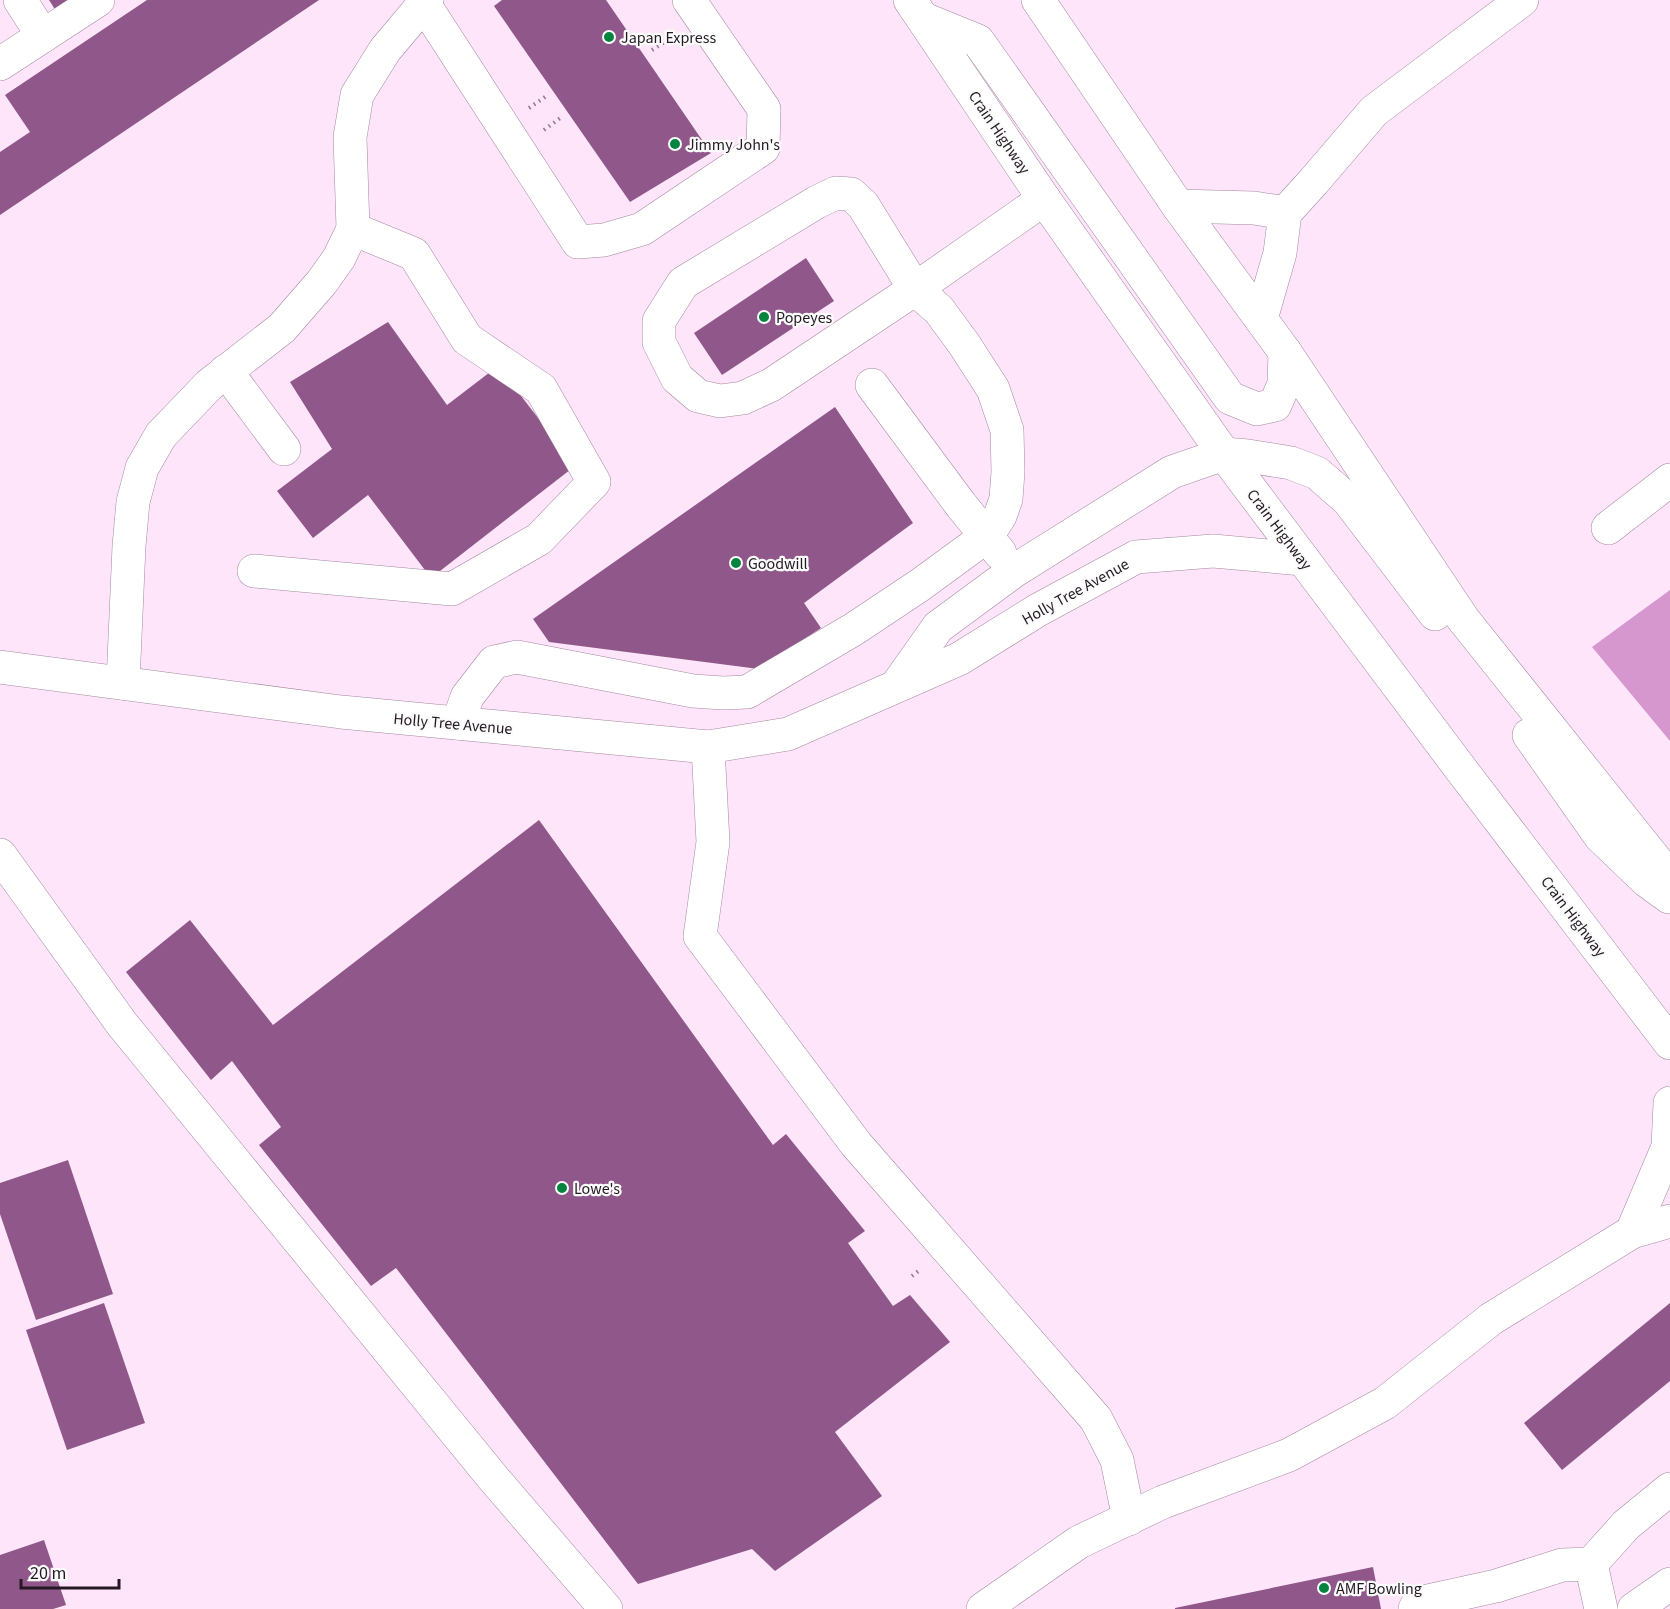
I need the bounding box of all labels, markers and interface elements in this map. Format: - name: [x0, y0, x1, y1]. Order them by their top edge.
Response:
- place label: Japan Express: [621, 27, 716, 49]
- marker: Japan Express: [602, 30, 616, 44]
- street label: Crain Highway: [963, 86, 1036, 179]
- place label: Jimmy John's: [687, 134, 780, 156]
- marker: Jimmy John's: [668, 137, 682, 151]
- place label: Popeyes: [776, 307, 833, 329]
- marker: Popeyes: [757, 310, 771, 324]
- street label: Crain Highway: [1241, 485, 1317, 575]
- place label: Goodwill: [748, 553, 808, 575]
- street label: Holly Tree Avenue: [1018, 553, 1133, 630]
- marker: Goodwill: [729, 556, 743, 570]
- street label: Holly Tree Avenue: [392, 708, 513, 740]
- street label: Crain Highway: [1535, 872, 1611, 962]
- place label: Lowe's: [574, 1178, 620, 1200]
- marker: Lowe's: [555, 1181, 569, 1195]
- scale bar: [21, 1552, 118, 1590]
- text: 20 m: [30, 1561, 66, 1586]
- place label: AMF Bowling: [1336, 1578, 1422, 1600]
- marker: AMF Bowling: [1317, 1581, 1331, 1595]

